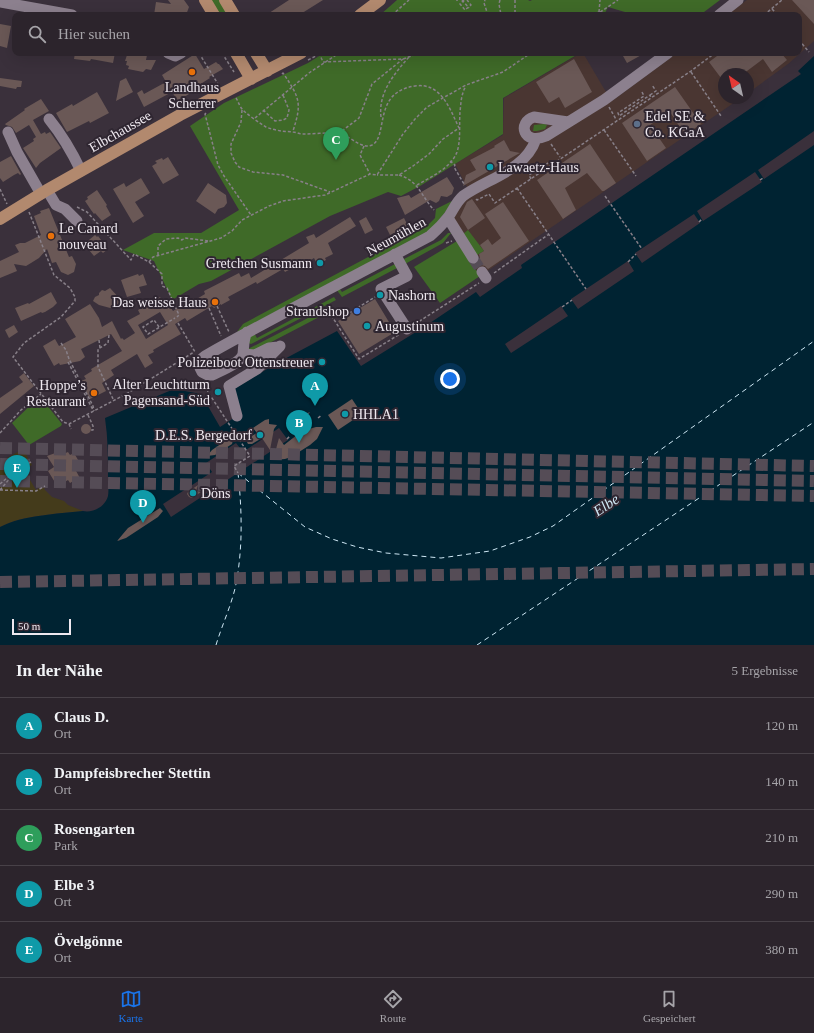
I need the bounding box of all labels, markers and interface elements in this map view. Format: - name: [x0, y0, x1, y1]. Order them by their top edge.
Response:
- search box: [12, 12, 802, 56]
- icon: search: [26, 23, 48, 45]
- text: Hier suchen: [58, 26, 130, 42]
- marker: Landhaus Scherrer: [187, 67, 197, 77]
- north arrow: [718, 68, 754, 104]
- place label: Landhaus Scherrer: [165, 80, 219, 111]
- street label: Elbchaussee: [87, 108, 154, 155]
- place label: Edel SE & Co. KGaA: [645, 109, 706, 140]
- marker: Edel SE & Co. KGaA: [632, 119, 642, 129]
- pin: C: [323, 127, 349, 160]
- place label: Lawaetz-Haus: [498, 160, 579, 175]
- marker: Lawaetz-Haus: [485, 162, 495, 172]
- street label: Neumühlen: [364, 214, 428, 259]
- place label: Le Canard nouveau: [59, 221, 118, 252]
- marker: Le Canard nouveau: [46, 231, 56, 241]
- place label: Gretchen Susmann: [206, 256, 312, 271]
- marker: Gretchen Susmann: [315, 258, 325, 268]
- place label: Nashorn: [388, 288, 435, 303]
- marker: Nashorn: [375, 290, 385, 300]
- place label: Das weisse Haus: [112, 295, 207, 310]
- marker: Das weisse Haus: [210, 297, 220, 307]
- place label: Strandshop: [286, 304, 349, 319]
- marker: Strandshop: [352, 306, 362, 316]
- place label: Augustinum: [375, 319, 444, 334]
- marker: Augustinum: [362, 321, 372, 331]
- place label: Polizeiboot Ottenstreuer: [178, 355, 314, 370]
- marker: Polizeiboot Ottenstreuer: [317, 357, 327, 367]
- your location: [440, 369, 460, 389]
- pin: A: [302, 373, 328, 406]
- place label: Alter Leuchtturm Pagensand-Süd: [112, 377, 210, 408]
- place label: Hoppe’s Restaurant: [26, 378, 86, 409]
- marker: Alter Leuchtturm Pagensand-Süd: [213, 387, 223, 397]
- marker: Hoppe’s Restaurant: [89, 388, 99, 398]
- place label: HHLA1: [353, 407, 399, 422]
- marker: HHLA1: [340, 409, 350, 419]
- pin: B: [286, 410, 312, 443]
- place label: D.E.S. Bergedorf: [155, 428, 252, 443]
- marker: D.E.S. Bergedorf: [255, 430, 265, 440]
- pin: E: [4, 455, 30, 488]
- place label: Döns: [201, 486, 231, 501]
- marker: Döns: [188, 488, 198, 498]
- pin: D: [130, 490, 156, 523]
- water label: Elbe: [589, 490, 622, 520]
- scale bar: [12, 617, 71, 636]
- text: 50 m: [18, 620, 40, 632]
- text: In der Nähe: [16, 661, 103, 680]
- text: 5 Ergebnisse: [731, 663, 798, 678]
- text: Claus D.: [54, 709, 109, 725]
- text: A: [24, 718, 34, 733]
- text: 120 m: [765, 718, 798, 733]
- text: Ort: [54, 726, 71, 741]
- text: Dampfeisbrecher Stettin: [54, 765, 211, 781]
- text: B: [25, 774, 33, 789]
- text: 140 m: [765, 774, 798, 789]
- text: Ort: [54, 782, 71, 797]
- text: Rosengarten: [54, 821, 135, 837]
- text: C: [24, 830, 34, 845]
- text: 210 m: [765, 830, 798, 845]
- text: Park: [54, 838, 78, 853]
- text: Elbe 3: [54, 877, 94, 893]
- text: D: [24, 886, 34, 901]
- text: 290 m: [765, 886, 798, 901]
- text: Ort: [54, 894, 71, 909]
- text: Övelgönne: [54, 933, 122, 949]
- text: E: [25, 942, 33, 957]
- text: 380 m: [765, 942, 798, 957]
- text: Ort: [54, 950, 71, 965]
- tab: Karte: [118, 988, 143, 1024]
- tab: Route: [380, 988, 406, 1024]
- tab: Gespeichert: [643, 988, 696, 1024]

